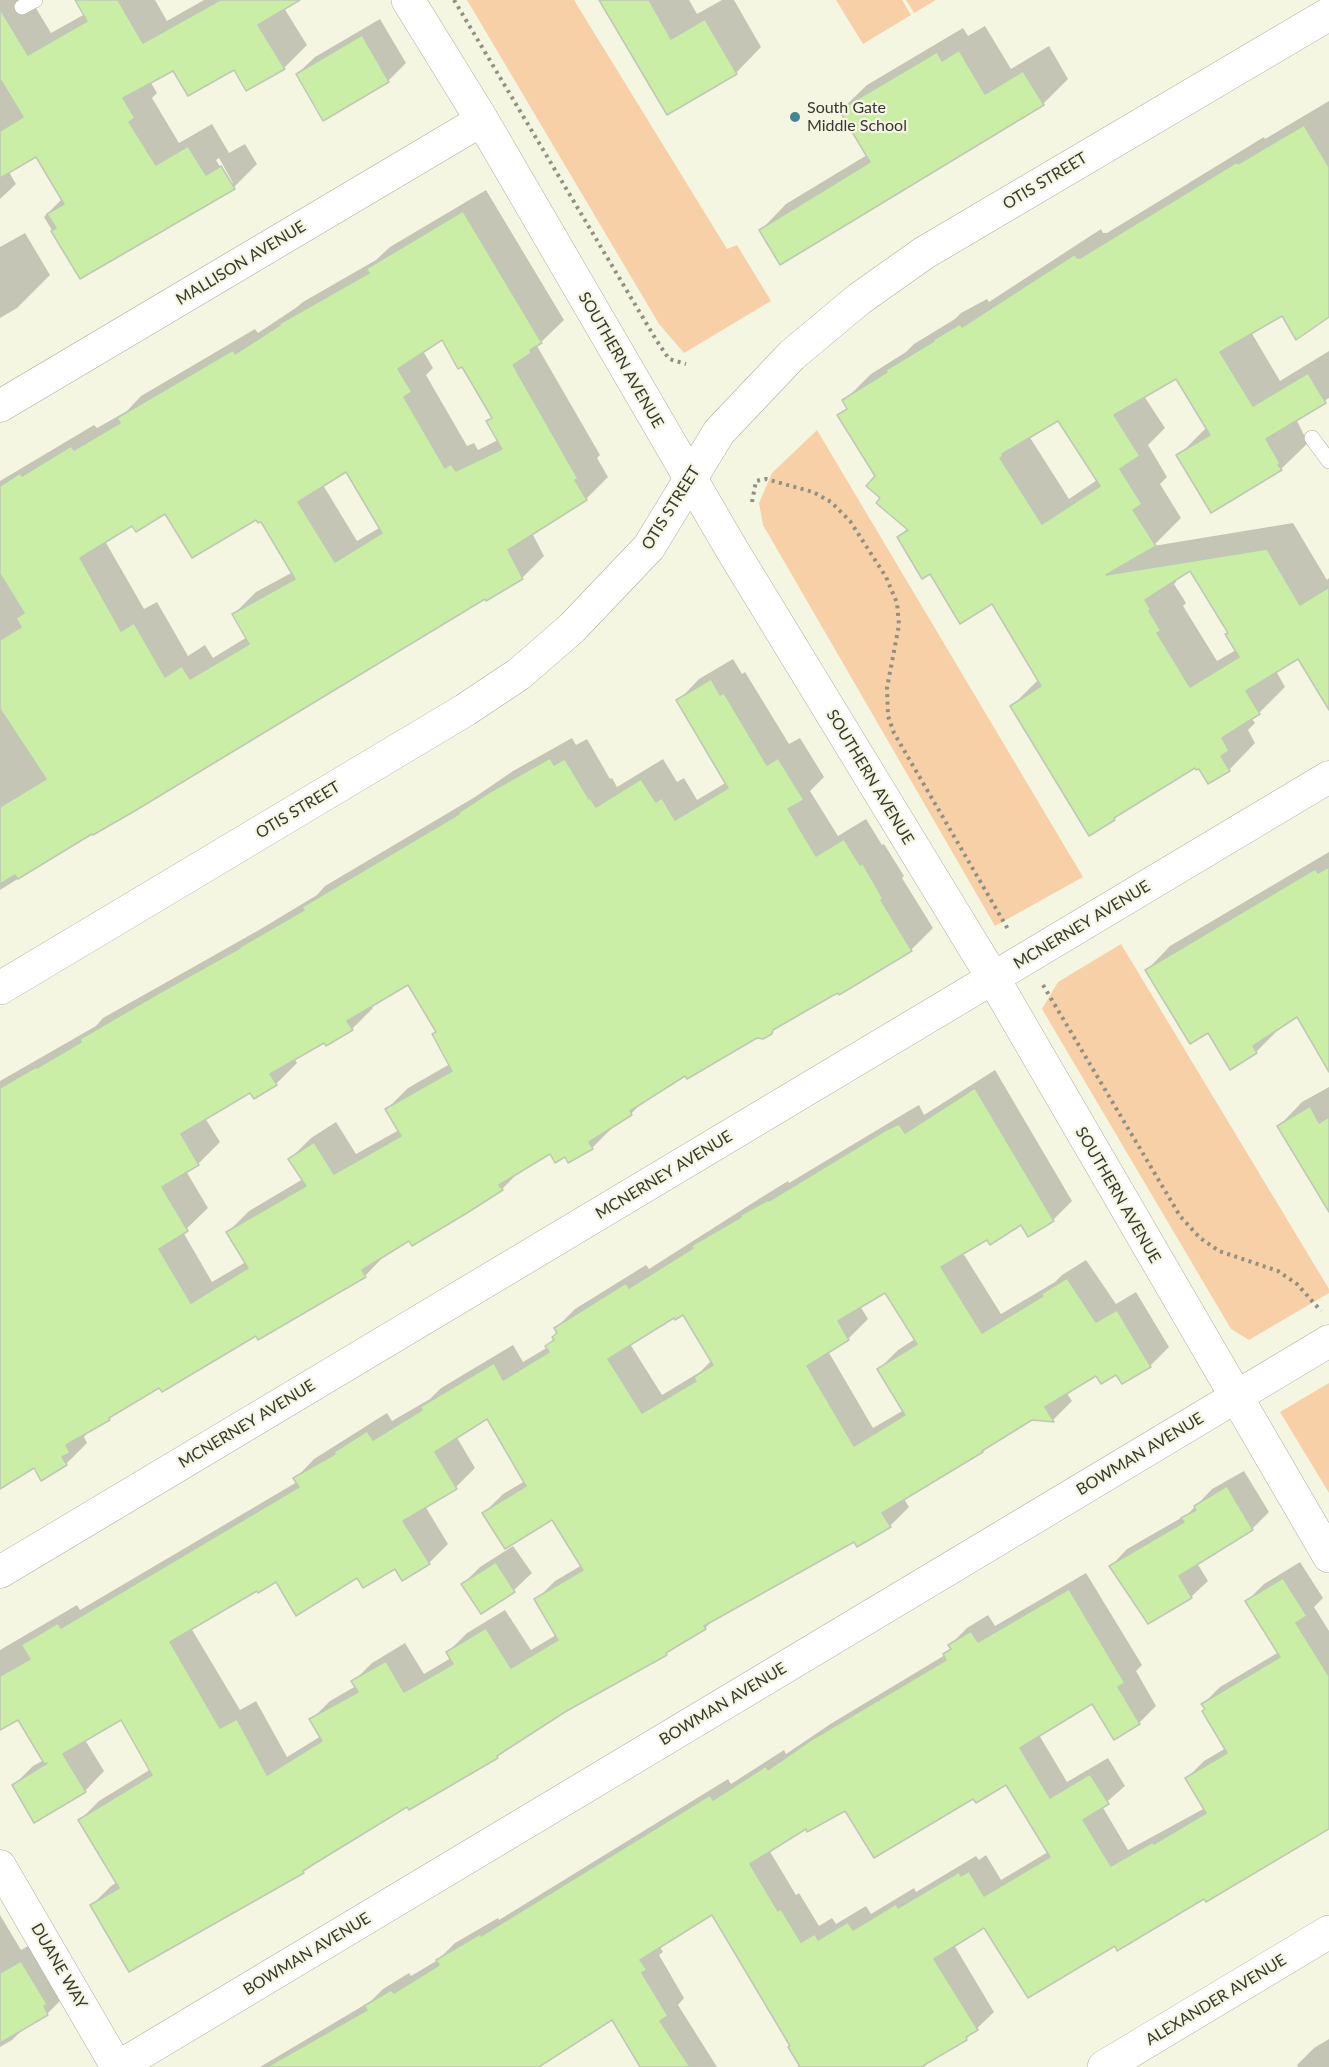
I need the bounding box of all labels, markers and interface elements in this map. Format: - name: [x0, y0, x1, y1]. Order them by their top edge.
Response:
- place label: South Gate Middle School: [807, 98, 907, 136]
- marker: South Gate Middle School: [788, 110, 802, 124]
- street label: OTIS STREET: [999, 148, 1091, 214]
- street label: MALLISON AVENUE: [173, 217, 309, 309]
- street label: SOUTHERN AVENUE: [574, 289, 668, 431]
- street label: OTIS STREET: [638, 463, 704, 553]
- street label: SOUTHERN AVENUE: [822, 706, 918, 848]
- street label: OTIS STREET: [252, 777, 344, 843]
- street label: MCNERNEY AVENUE: [1010, 877, 1154, 973]
- street label: SOUTHERN AVENUE: [1071, 1124, 1165, 1266]
- street label: MCNERNEY AVENUE: [592, 1127, 736, 1223]
- street label: MCNERNEY AVENUE: [175, 1376, 319, 1472]
- street label: BOWMAN AVENUE: [1073, 1408, 1207, 1500]
- street label: BOWMAN AVENUE: [656, 1658, 790, 1750]
- street label: BOWMAN AVENUE: [240, 1908, 374, 2000]
- street label: DUANE WAY: [27, 1920, 91, 2012]
- street label: ALEXANDER AVENUE: [1142, 1950, 1290, 2050]

